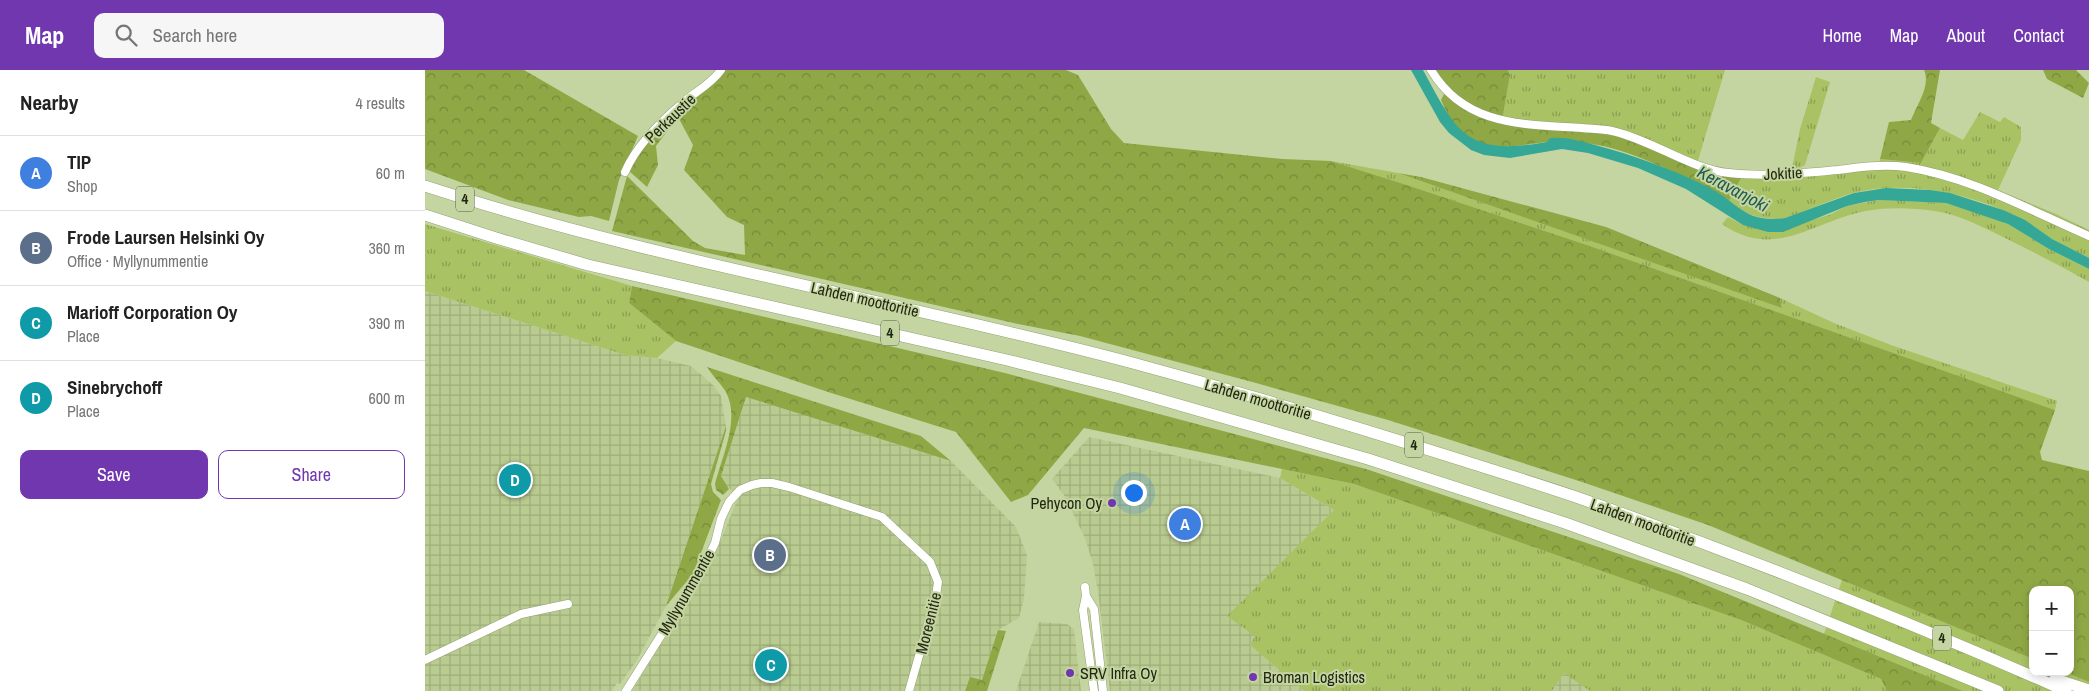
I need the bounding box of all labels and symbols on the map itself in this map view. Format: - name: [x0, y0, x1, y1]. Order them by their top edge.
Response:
- street label: Perkaustie: [640, 88, 700, 148]
- water label: Keravanjoki: [1693, 159, 1774, 218]
- street label: Jokitie: [1763, 161, 1803, 185]
- road number: 4: [456, 186, 474, 212]
- street label: Lahden moottoritie: [809, 276, 921, 322]
- road number: 4: [881, 320, 899, 346]
- street label: Lahden moottoritie: [1202, 373, 1314, 425]
- road number: 4: [1405, 432, 1423, 458]
- pin: D: [499, 461, 531, 499]
- your location: [1121, 480, 1147, 506]
- place label: Pehycon Oy: [1031, 492, 1102, 514]
- street label: Lahden moottoritie: [1587, 493, 1699, 551]
- marker: Pehycon Oy: [1106, 497, 1118, 509]
- pin: A: [1169, 505, 1201, 543]
- pin: B: [754, 536, 786, 574]
- street label: Myllynummentie: [653, 545, 719, 639]
- street label: Moreenitie: [910, 590, 946, 656]
- road number: 4: [1933, 626, 1951, 650]
- pin: C: [755, 646, 787, 684]
- place label: SRV Infra Oy: [1080, 662, 1158, 684]
- place label: Broman Logistics: [1263, 666, 1365, 688]
- marker: SRV Infra Oy: [1064, 667, 1076, 679]
- marker: Broman Logistics: [1247, 671, 1259, 683]

